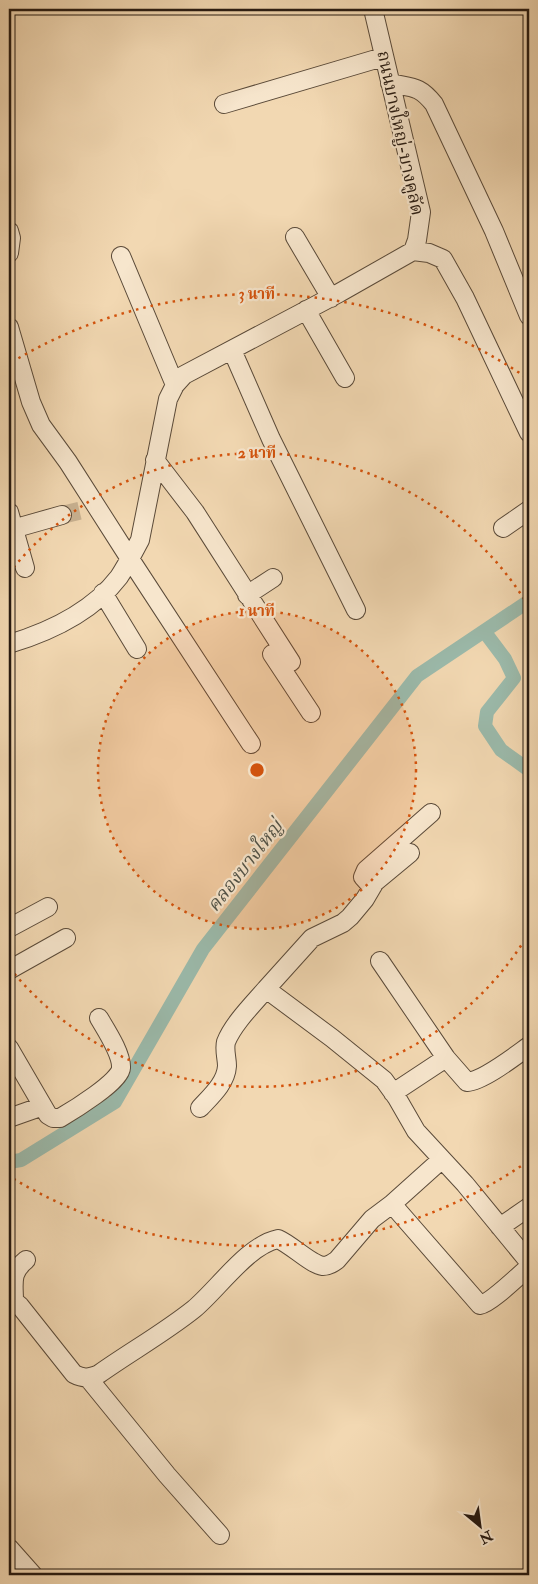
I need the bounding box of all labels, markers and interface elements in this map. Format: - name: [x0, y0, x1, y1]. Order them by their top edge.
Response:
- street label: ถนนบางใหญ่-บางคูลัด: [371, 48, 430, 217]
- text: 3 นาที: [239, 285, 275, 304]
- text: 2 นาที: [238, 444, 276, 463]
- text: 1 นาที: [239, 602, 275, 621]
- centre of rings: [248, 761, 266, 779]
- water label: คลองบางใหญ่: [200, 812, 290, 917]
- north arrow: [456, 1502, 506, 1552]
- text: N: [476, 1526, 497, 1548]

